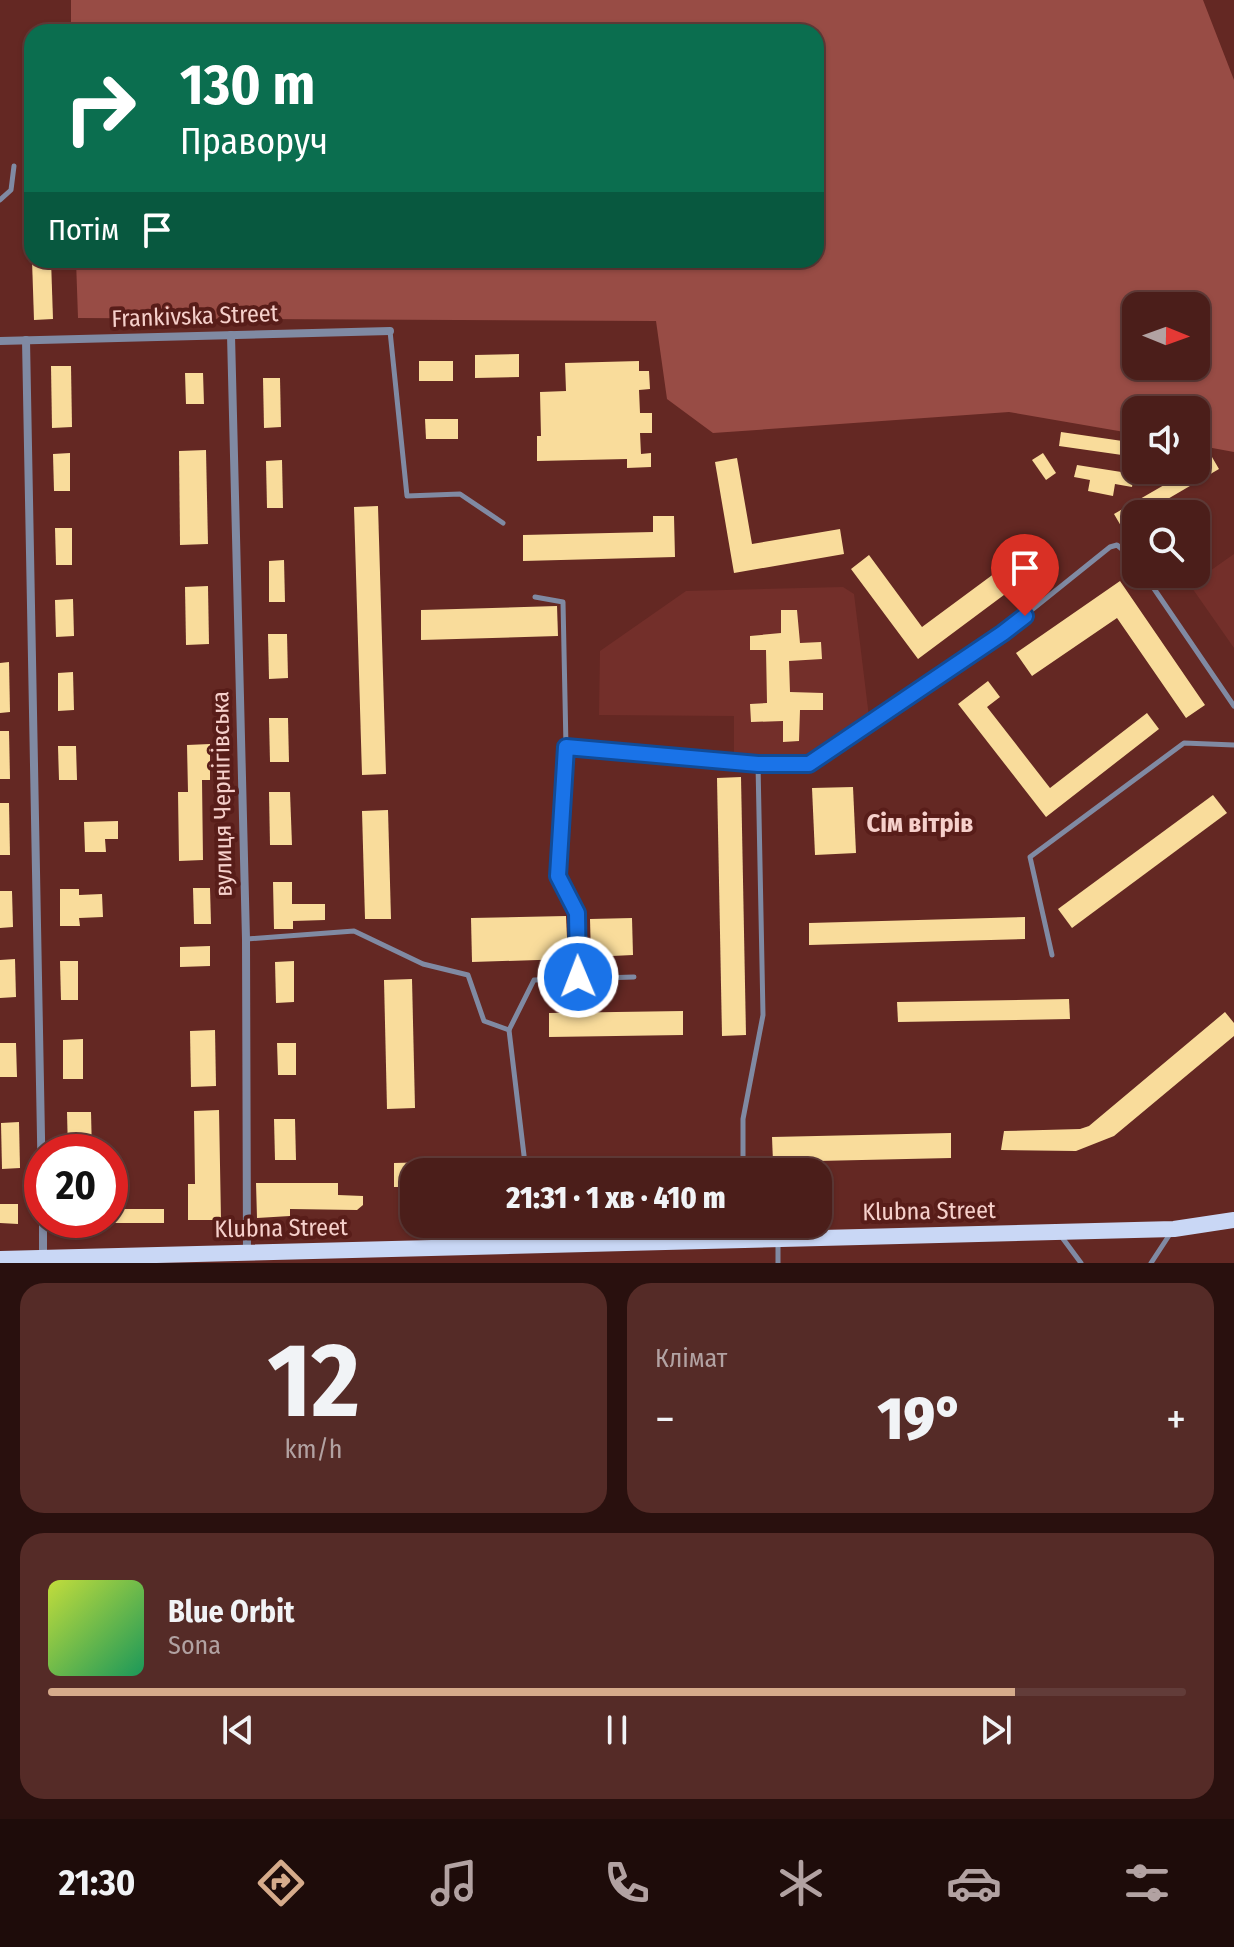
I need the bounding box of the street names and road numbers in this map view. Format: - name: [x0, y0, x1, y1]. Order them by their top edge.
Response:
- street label: Frankivska Street: [111, 299, 279, 333]
- street label: вулиця Чернігівська: [206, 691, 238, 897]
- street label: Klubna Street: [862, 1196, 996, 1226]
- street label: Klubna Street: [214, 1213, 348, 1243]

